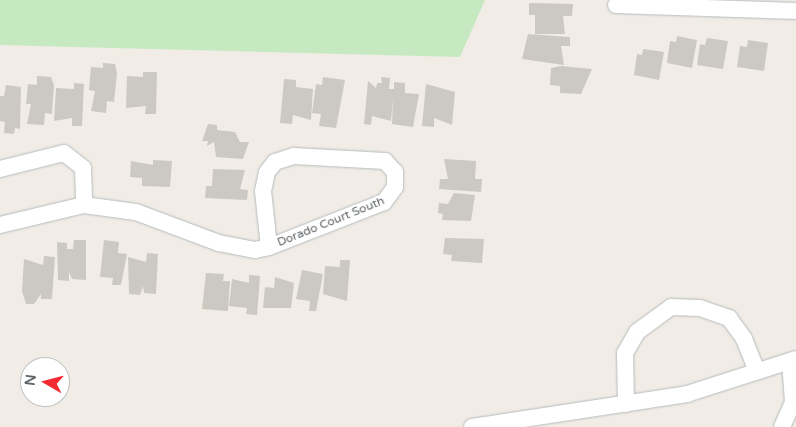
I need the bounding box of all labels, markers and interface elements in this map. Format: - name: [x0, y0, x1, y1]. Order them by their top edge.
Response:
- street label: Dorado Court South: [275, 194, 387, 250]
- north arrow: [20, 357, 70, 407]
- text: N: [21, 373, 40, 387]

